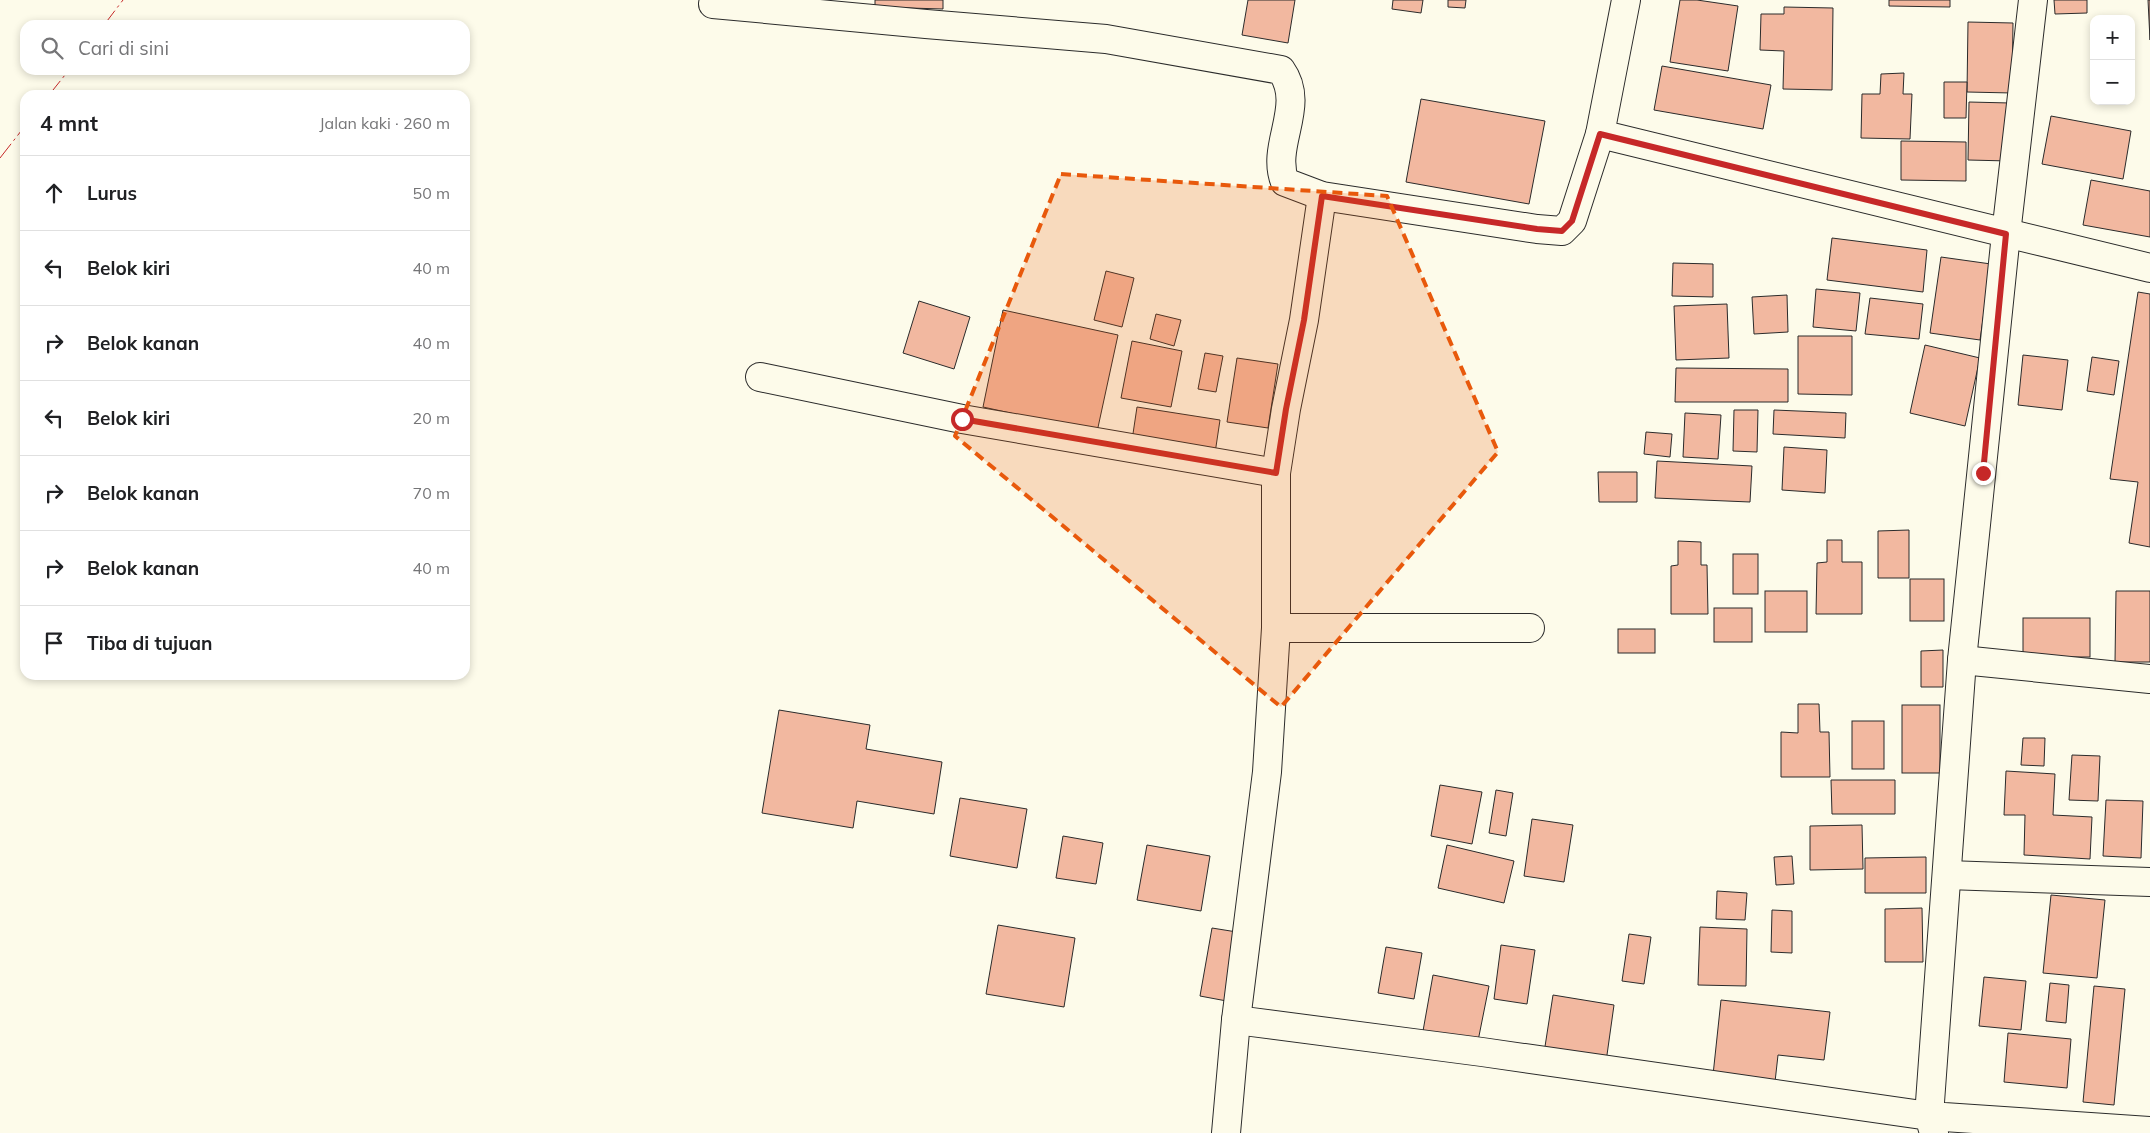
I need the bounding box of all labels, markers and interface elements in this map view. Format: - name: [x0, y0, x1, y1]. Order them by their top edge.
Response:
- map controls: [2090, 15, 2135, 105]
- button: +: [2090, 15, 2135, 60]
- search box: [20, 20, 470, 75]
- icon: search: [38, 34, 66, 62]
- text: Cari di sini: [78, 36, 169, 60]
- button: −: [2090, 60, 2135, 105]
- text: 4 mnt: [40, 110, 98, 136]
- text: Jalan kaki · 260 m: [319, 113, 450, 133]
- icon: ahead: [40, 179, 68, 207]
- text: Lurus: [87, 181, 137, 205]
- text: 50 m: [413, 183, 450, 203]
- icon: left: [40, 254, 68, 282]
- text: Belok kiri: [87, 256, 170, 280]
- text: 40 m: [413, 258, 450, 278]
- icon: right: [40, 329, 68, 357]
- text: Belok kanan: [87, 331, 199, 355]
- text: 40 m: [413, 333, 450, 353]
- icon: left: [40, 404, 68, 432]
- text: Belok kiri: [87, 406, 170, 430]
- text: 20 m: [413, 408, 450, 428]
- route start: [951, 408, 974, 431]
- route end: [1972, 462, 1995, 485]
- icon: right: [40, 479, 68, 507]
- text: Belok kanan: [87, 481, 199, 505]
- text: 70 m: [413, 483, 450, 503]
- icon: right: [40, 554, 68, 582]
- text: Belok kanan: [87, 556, 199, 580]
- text: 40 m: [413, 558, 450, 578]
- icon: arrive: [40, 629, 68, 657]
- text: Tiba di tujuan: [87, 631, 212, 655]

